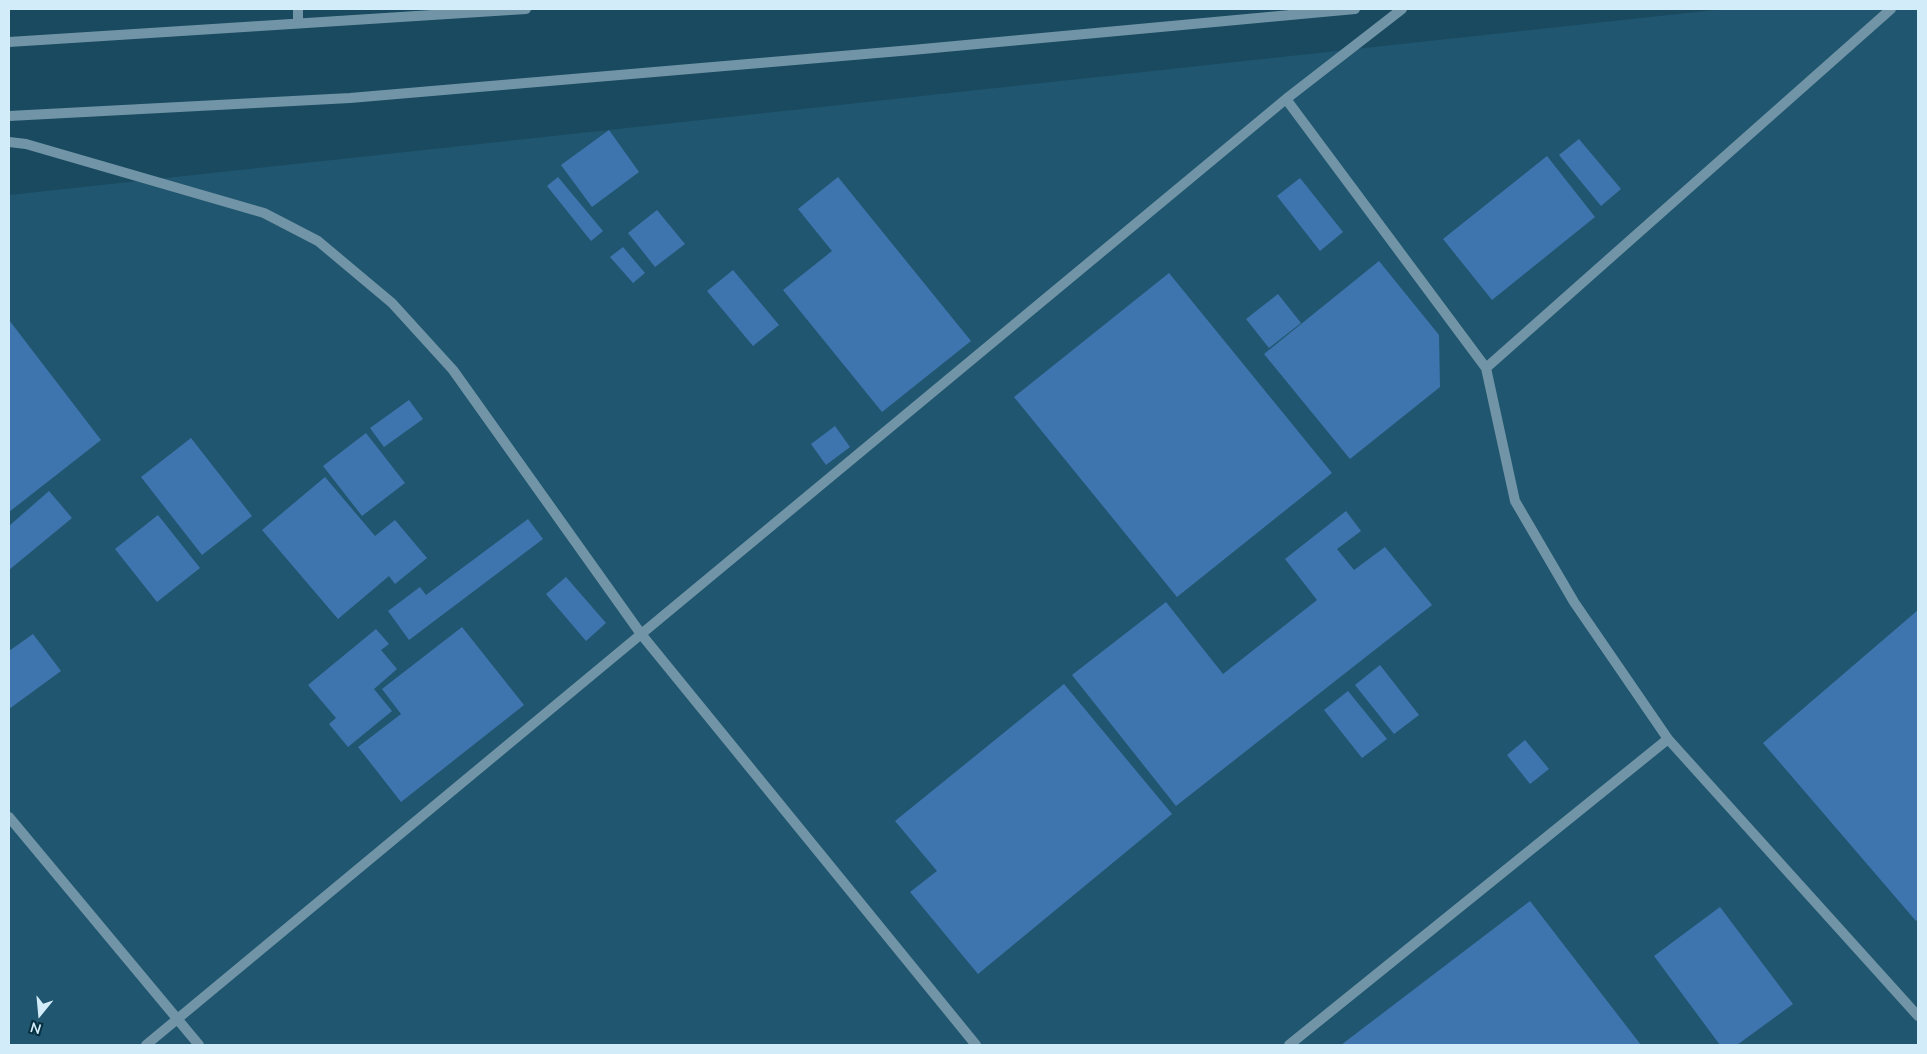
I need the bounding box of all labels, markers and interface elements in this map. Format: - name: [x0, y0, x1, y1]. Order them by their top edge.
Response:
- north arrow: [15, 989, 65, 1039]
- text: N: [28, 1018, 43, 1039]

